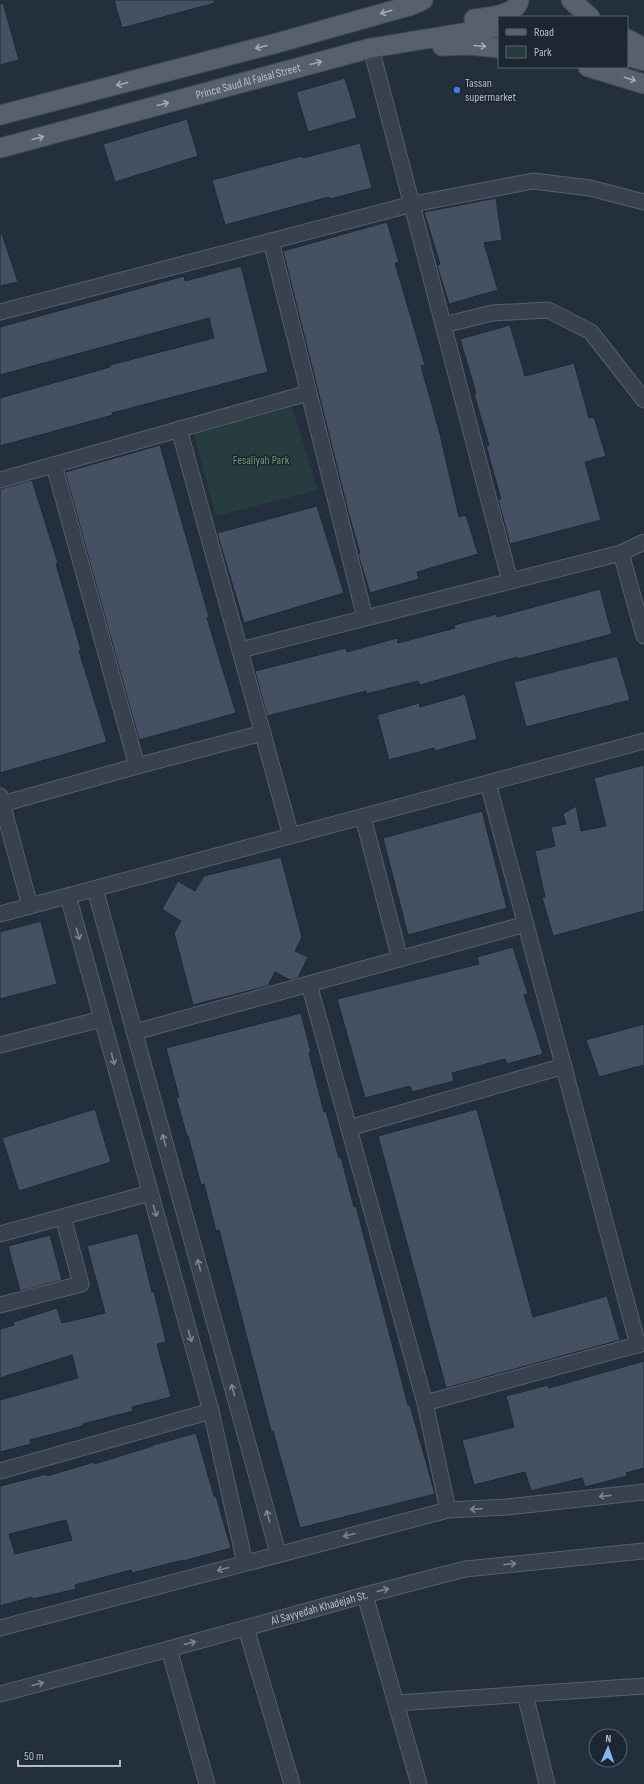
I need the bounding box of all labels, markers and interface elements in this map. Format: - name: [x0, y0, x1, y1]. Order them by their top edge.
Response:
- one-way arrow: [380, 9, 393, 16]
- legend: [498, 16, 628, 68]
- text: Road: [534, 25, 554, 40]
- one-way arrow: [473, 43, 486, 50]
- one-way arrow: [255, 44, 268, 52]
- text: Park: [534, 45, 552, 60]
- one-way arrow: [309, 59, 322, 66]
- street label: Prince Saud Al Faisal Street: [194, 60, 303, 103]
- place label: Tassan supermarket: [465, 76, 517, 105]
- one-way arrow: [623, 76, 636, 83]
- one-way arrow: [116, 81, 129, 88]
- marker: Tassan supermarket: [452, 85, 462, 95]
- one-way arrow: [156, 100, 169, 107]
- one-way arrow: [31, 134, 44, 141]
- park label: Fesaliyah Park: [233, 453, 290, 468]
- one-way arrow: [75, 927, 82, 940]
- one-way arrow: [110, 1052, 117, 1065]
- one-way arrow: [160, 1134, 168, 1147]
- one-way arrow: [152, 1204, 159, 1217]
- one-way arrow: [195, 1259, 202, 1272]
- one-way arrow: [187, 1330, 195, 1343]
- one-way arrow: [229, 1384, 237, 1397]
- one-way arrow: [599, 1493, 612, 1500]
- one-way arrow: [470, 1505, 483, 1513]
- one-way arrow: [264, 1510, 271, 1523]
- one-way arrow: [343, 1532, 356, 1540]
- one-way arrow: [503, 1561, 516, 1568]
- one-way arrow: [217, 1566, 230, 1573]
- one-way arrow: [376, 1586, 389, 1593]
- street label: Al Sayyedah Khadejah St.: [268, 1588, 370, 1629]
- one-way arrow: [184, 1639, 197, 1646]
- one-way arrow: [31, 1680, 44, 1687]
- north arrow: [588, 1728, 628, 1768]
- text: N: [605, 1732, 612, 1745]
- scale bar: [18, 1742, 120, 1768]
- text: 50 m: [24, 1749, 44, 1764]

